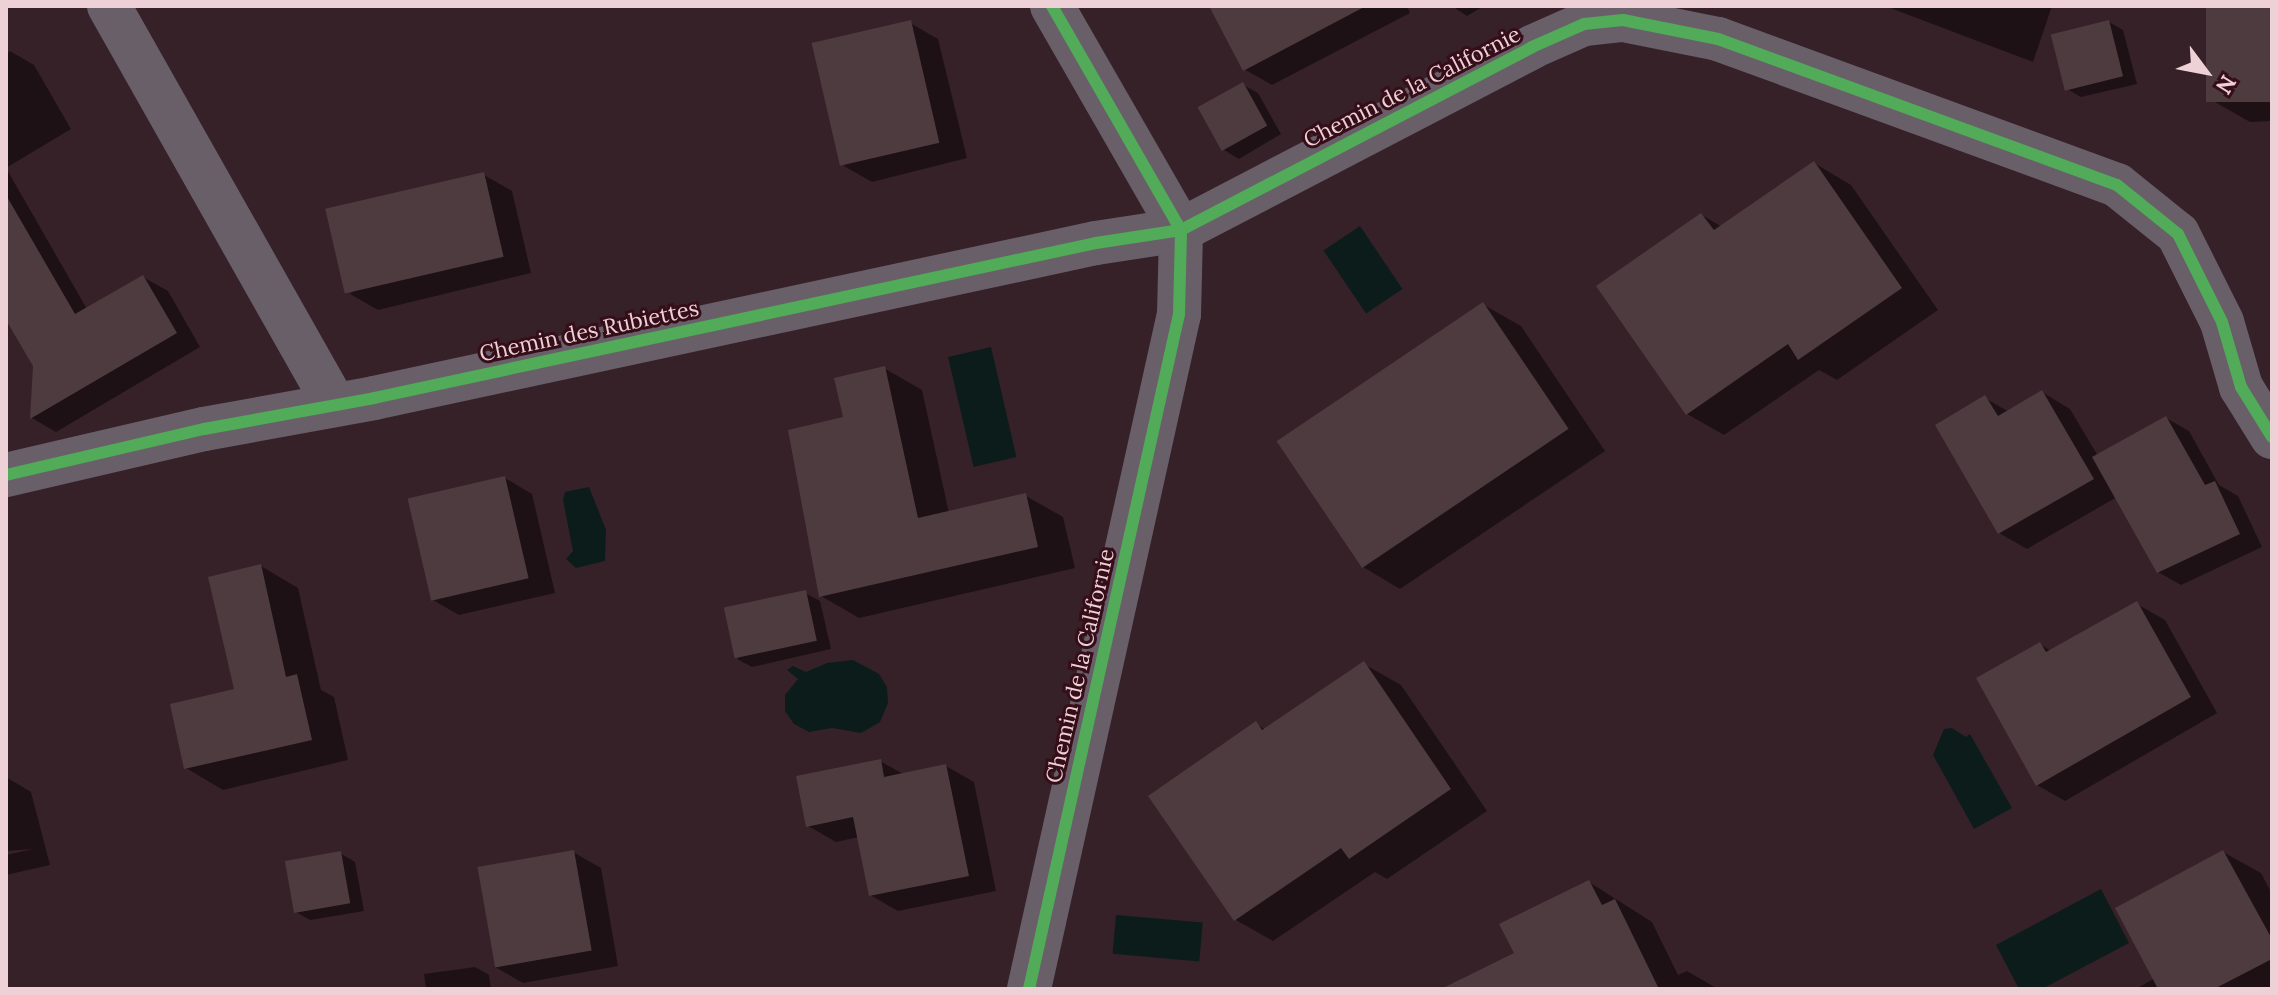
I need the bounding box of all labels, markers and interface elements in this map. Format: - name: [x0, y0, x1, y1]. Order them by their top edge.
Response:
- street label: Chemin de la Californie: [1299, 21, 1525, 153]
- north arrow: [2166, 32, 2246, 112]
- text: N: [2210, 70, 2243, 99]
- street label: Chemin des Rubiettes: [477, 295, 701, 367]
- street label: Chemin de la Californie: [1040, 546, 1120, 786]

